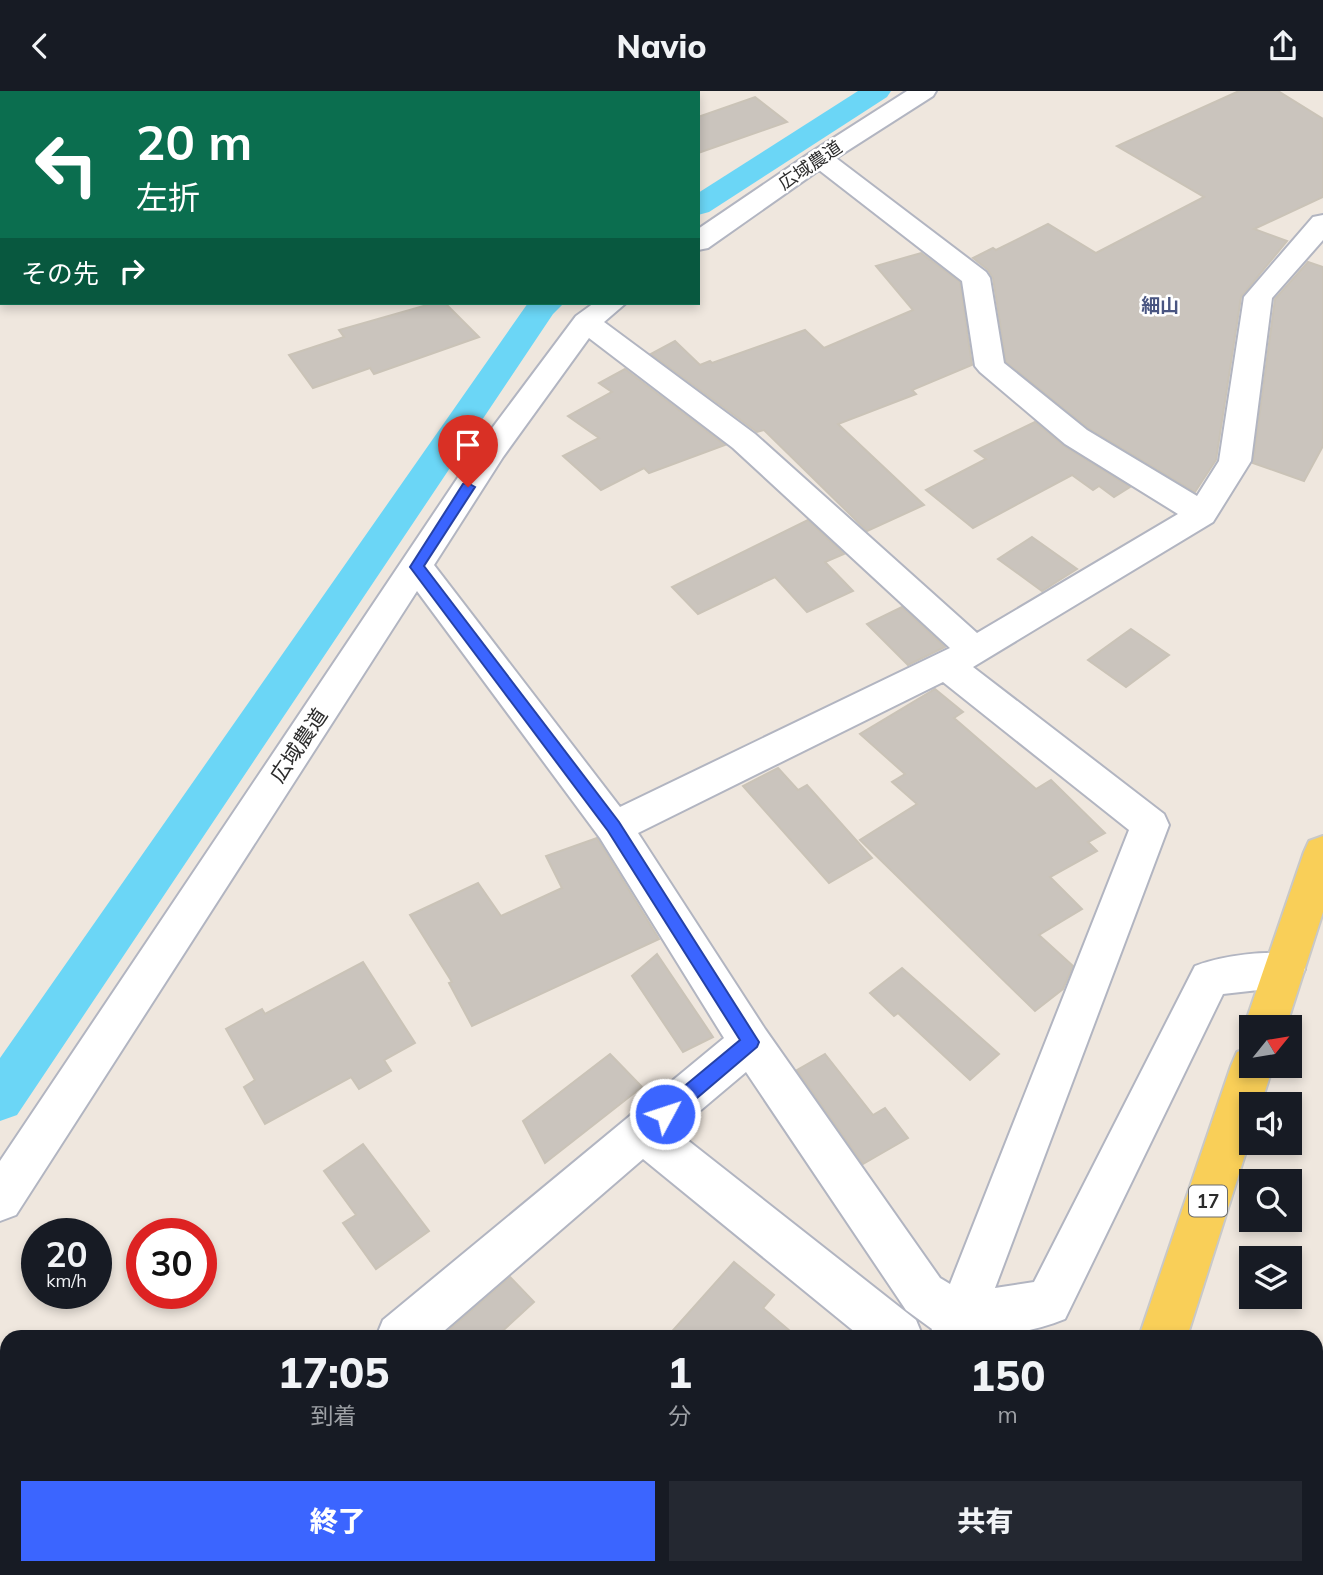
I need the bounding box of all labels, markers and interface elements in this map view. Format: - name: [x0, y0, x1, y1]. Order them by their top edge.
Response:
- text: Navio: [616, 26, 707, 66]
- icon: back: [21, 27, 59, 65]
- icon: share: [1264, 27, 1302, 65]
- text: 20 m: [136, 111, 252, 172]
- icon: left: [21, 119, 112, 210]
- street label: 広域農道: [774, 135, 846, 195]
- text: 左折: [136, 177, 200, 217]
- icon: right: [113, 252, 151, 290]
- text: その先: [21, 257, 99, 290]
- district label: 細山: [1141, 293, 1179, 317]
- pin: [438, 415, 498, 487]
- icon: arrive: [449, 426, 487, 464]
- street label: 広域農道: [264, 703, 332, 787]
- north arrow: [1239, 1015, 1302, 1078]
- map controls: [1239, 1015, 1302, 1309]
- position arrow: [628, 1077, 702, 1151]
- button: sound: [1239, 1092, 1302, 1155]
- button: search: [1239, 1169, 1302, 1232]
- road number: 17: [1189, 1185, 1227, 1217]
- speed limit sign: 30: [126, 1218, 217, 1309]
- text: 20: [45, 1232, 88, 1276]
- button: layers: [1239, 1246, 1302, 1309]
- text: km/h: [46, 1269, 87, 1292]
- text: 17:05: [278, 1346, 389, 1399]
- text: 1: [667, 1346, 692, 1399]
- text: 150: [970, 1349, 1045, 1402]
- text: m: [997, 1400, 1018, 1429]
- text: 到着: [310, 1401, 356, 1430]
- text: 分: [668, 1401, 691, 1430]
- button: 終了: [21, 1481, 655, 1561]
- button: 共有: [669, 1481, 1302, 1561]

